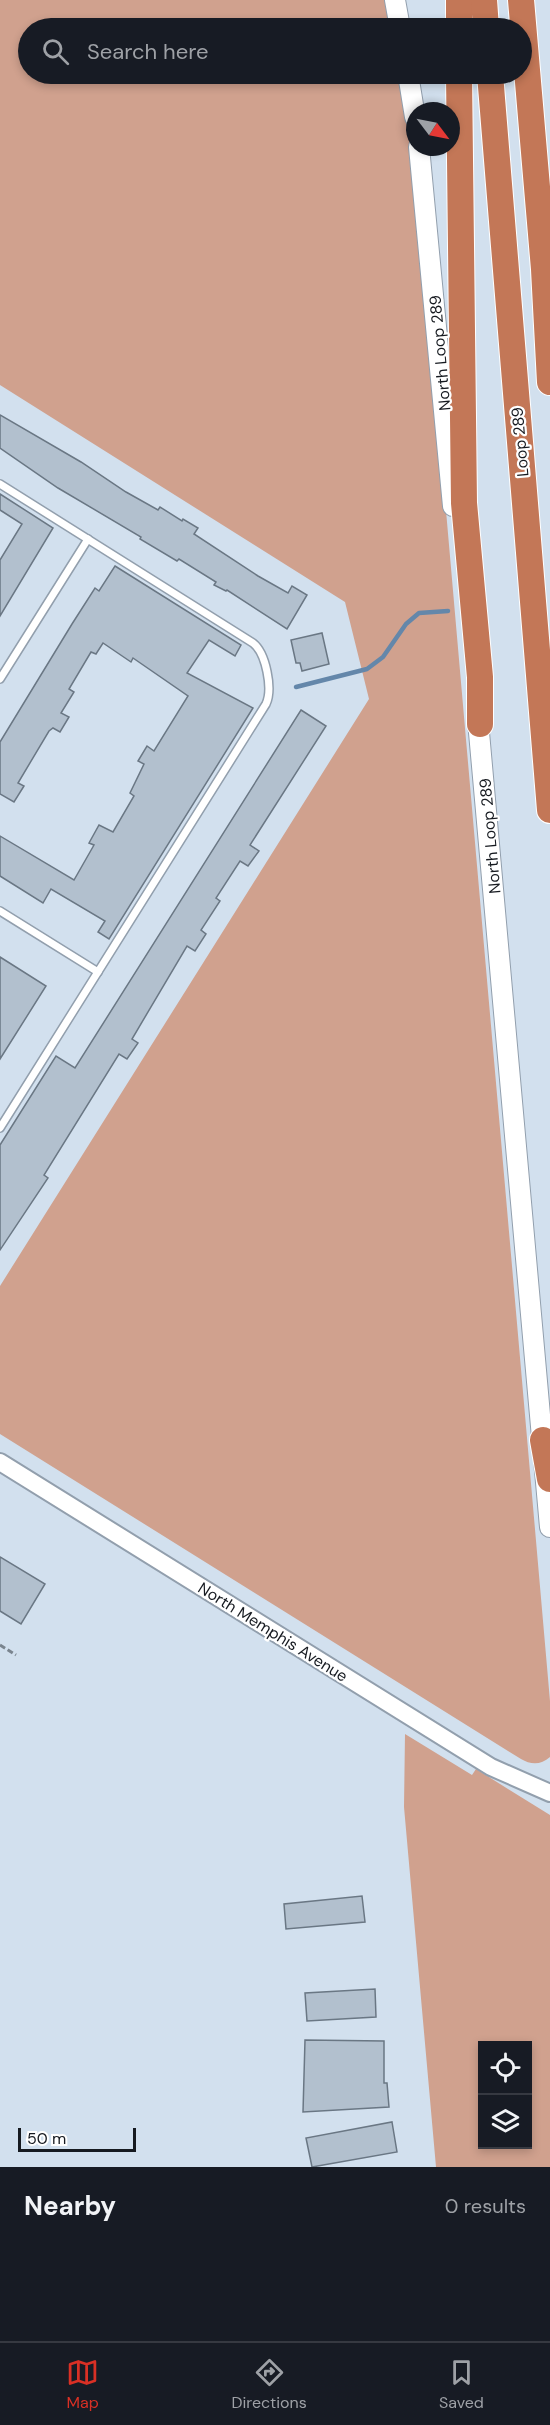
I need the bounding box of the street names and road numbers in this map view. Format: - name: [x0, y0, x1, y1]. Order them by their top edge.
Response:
- street label: North Loop 289: [424, 294, 456, 412]
- street label: Loop 289: [507, 406, 533, 478]
- street label: North Loop 289: [474, 777, 506, 895]
- street label: North Memphis Avenue: [194, 1577, 352, 1687]

